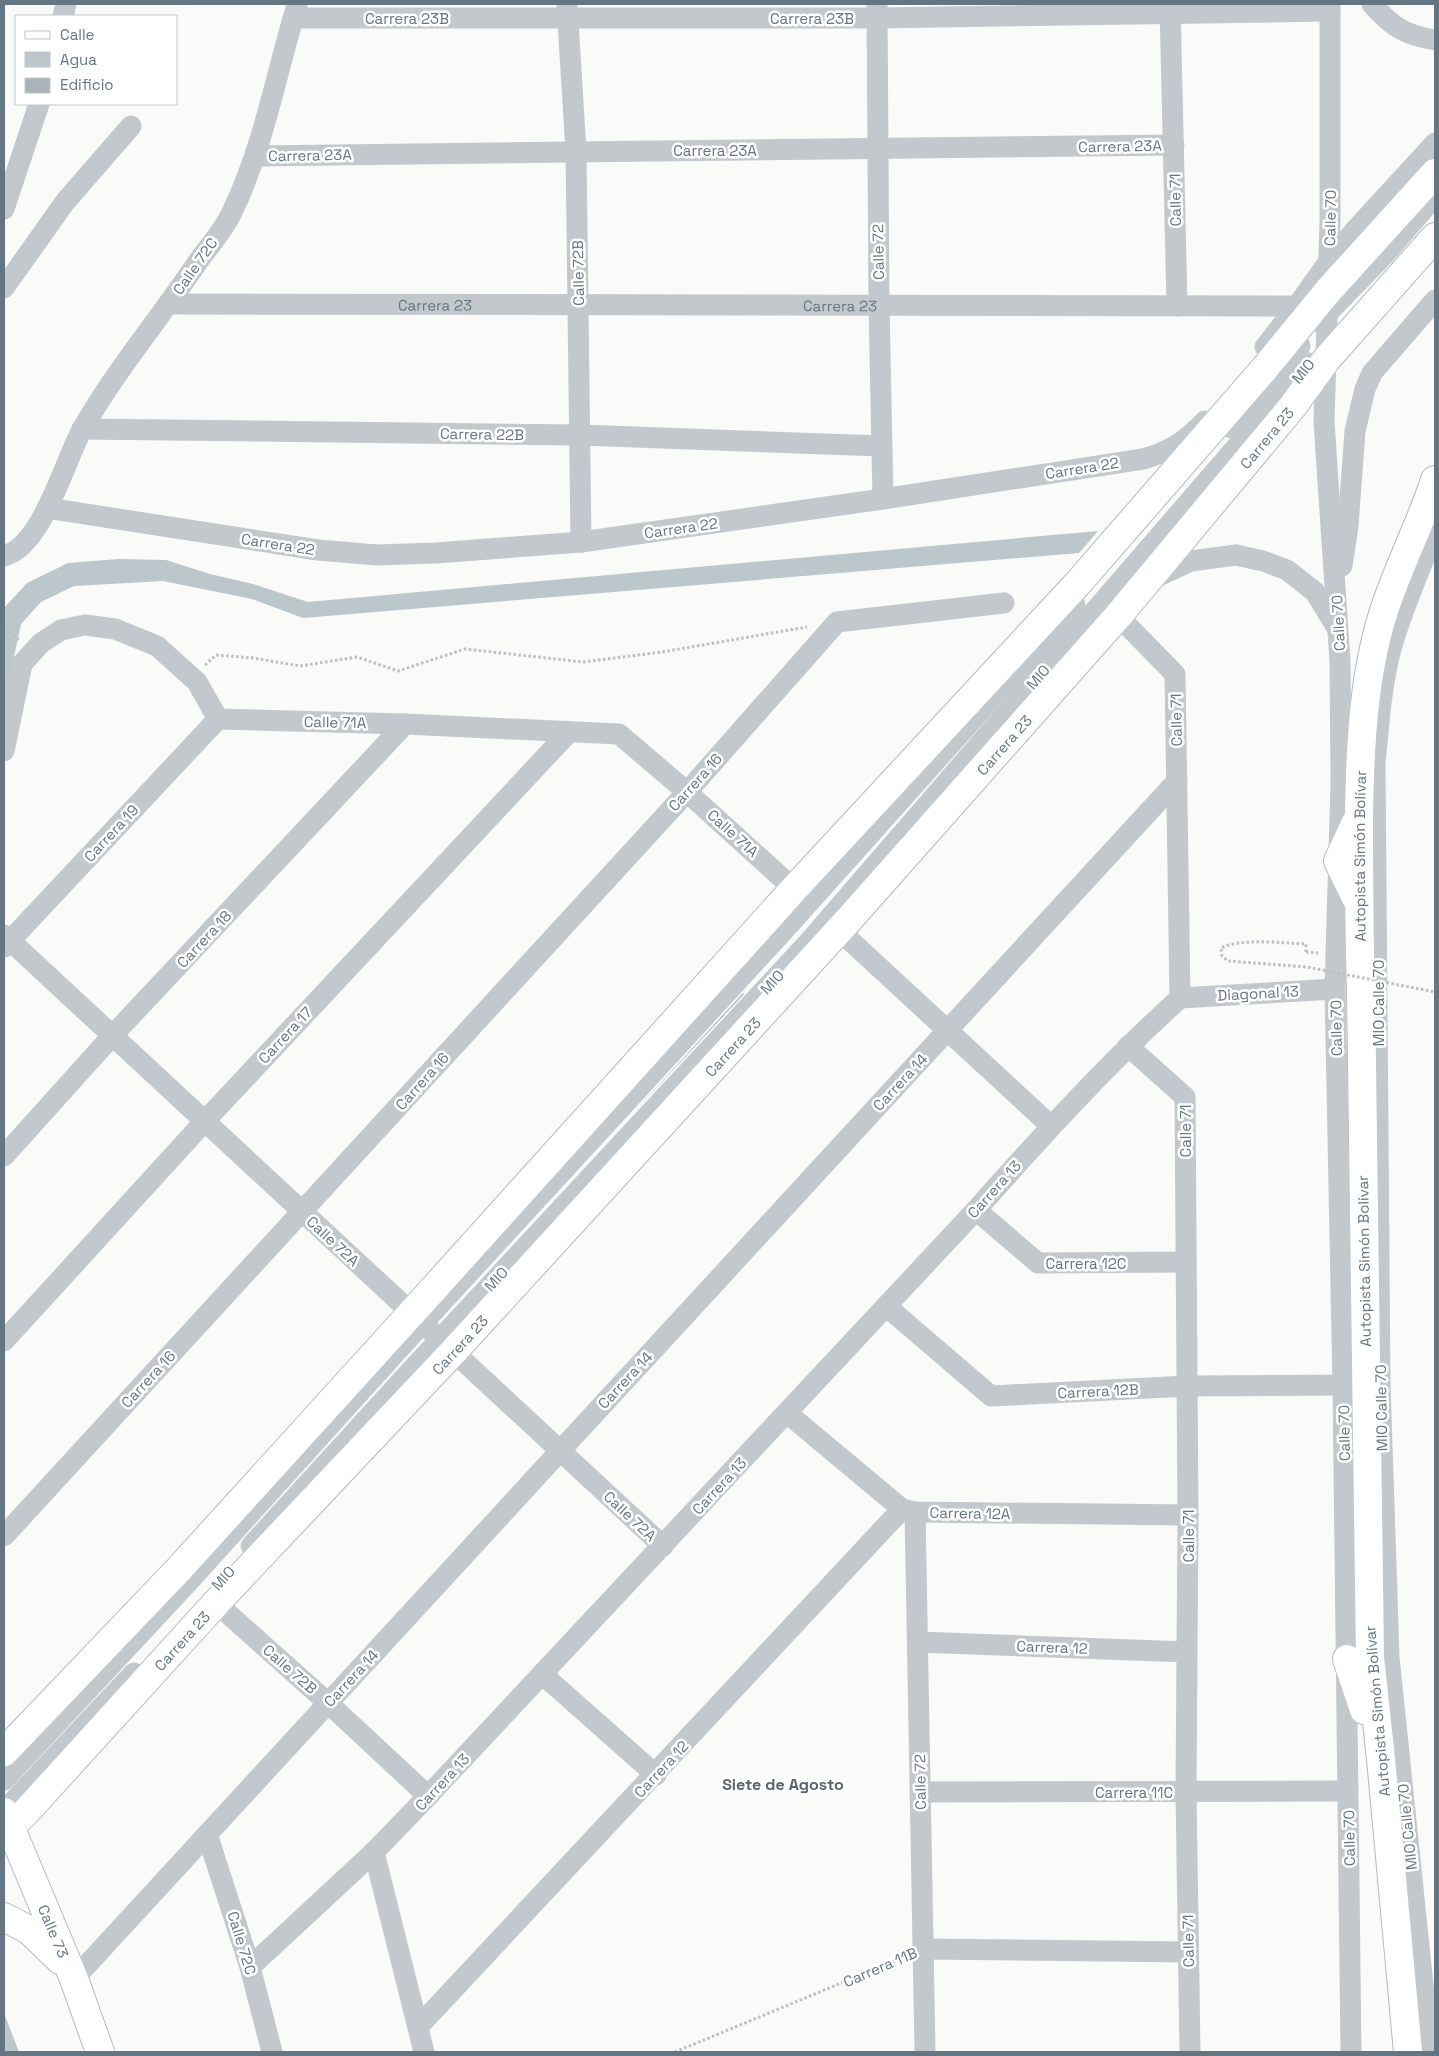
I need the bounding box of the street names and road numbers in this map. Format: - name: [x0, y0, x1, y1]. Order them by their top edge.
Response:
- street label: Carrera 23B: [365, 9, 449, 28]
- street label: Carrera 23B: [770, 9, 854, 28]
- street label: Carrera 23A: [1078, 136, 1162, 156]
- street label: Carrera 23A: [673, 141, 757, 160]
- street label: Carrera 23A: [268, 145, 352, 165]
- street label: Calle 71: [1165, 173, 1185, 227]
- street label: Calle 70: [1320, 190, 1340, 246]
- street label: Calle 72: [868, 224, 888, 280]
- street label: Calle 72C: [168, 234, 222, 298]
- street label: Calle 72B: [568, 240, 588, 306]
- street label: Carrera 23: [398, 295, 472, 314]
- street label: Carrera 23: [803, 296, 877, 315]
- street label: MIO: [1287, 355, 1319, 387]
- street label: Carrera 23: [1235, 403, 1298, 472]
- street label: Carrera 22B: [440, 424, 524, 444]
- street label: Carrera 22: [1044, 453, 1120, 483]
- street label: Carrera 22: [643, 513, 719, 543]
- street label: Carrera 22: [240, 529, 316, 559]
- street label: Calle 70: [1327, 594, 1349, 652]
- street label: MIO: [1022, 661, 1054, 693]
- street label: Calle 71: [1166, 693, 1186, 747]
- street label: Carrera 23: [972, 711, 1036, 779]
- street label: Calle 71A: [304, 712, 367, 732]
- street label: Carrera 16: [664, 749, 726, 815]
- street label: Autopista Simón Bolívar: [1349, 769, 1370, 942]
- street label: Carrera 19: [80, 800, 142, 866]
- street label: Calle 71A: [703, 805, 763, 861]
- street label: Carrera 18: [173, 906, 235, 972]
- street label: MIO Calle 70: [1369, 960, 1388, 1046]
- street label: MIO: [756, 966, 788, 998]
- street label: Diagonal 13: [1217, 981, 1299, 1005]
- street label: Calle 70: [1326, 1000, 1346, 1056]
- street label: Carrera 17: [254, 1003, 316, 1067]
- street label: Carrera 23: [700, 1013, 764, 1080]
- street label: Carrera 16: [391, 1048, 453, 1114]
- street label: Carrera 14: [869, 1049, 931, 1115]
- street label: Calle 71: [1176, 1105, 1195, 1157]
- street label: Carrera 13: [963, 1156, 1025, 1222]
- street label: Autopista Simón Bolívar: [1353, 1175, 1375, 1347]
- street label: Calle 72A: [303, 1212, 364, 1271]
- street label: Carrera 12C: [1045, 1254, 1127, 1273]
- street label: MIO: [480, 1263, 512, 1295]
- street label: Carrera 23: [427, 1311, 492, 1378]
- street label: Carrera 16: [117, 1346, 179, 1412]
- street label: Carrera 14: [594, 1347, 656, 1413]
- street label: MIO Calle 70: [1371, 1364, 1391, 1452]
- street label: Carrera 12B: [1057, 1379, 1139, 1403]
- street label: Calle 70: [1334, 1405, 1354, 1461]
- street label: Carrera 13: [688, 1453, 750, 1519]
- street label: Calle 72A: [600, 1487, 661, 1546]
- street label: Carrera 12A: [929, 1503, 1011, 1523]
- street label: Calle 71: [1179, 1510, 1198, 1562]
- street label: MIO: [207, 1562, 239, 1594]
- street label: Carrera 23: [150, 1607, 214, 1674]
- street label: Autopista Simón Bolívar: [1360, 1624, 1394, 1797]
- street label: Carrera 12: [1016, 1636, 1088, 1658]
- street label: Calle 72B: [259, 1640, 321, 1698]
- street label: Carrera 14: [320, 1645, 382, 1711]
- street label: Carrera 12: [630, 1736, 692, 1802]
- street label: Carrera 13: [411, 1749, 473, 1815]
- street label: Calle 72: [910, 1754, 930, 1810]
- street label: Carrera 11C: [1095, 1783, 1173, 1802]
- street label: MIO Calle 70: [1393, 1783, 1421, 1871]
- street label: Calle 70: [1339, 1810, 1359, 1866]
- street label: Calle 73: [34, 1902, 73, 1960]
- street label: Calle 72C: [223, 1909, 261, 1977]
- street label: Calle 71: [1178, 1914, 1198, 1968]
- street label: Carrera 11B: [840, 1943, 920, 1991]

